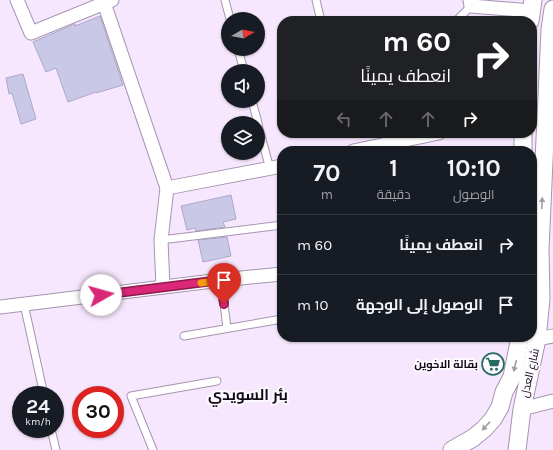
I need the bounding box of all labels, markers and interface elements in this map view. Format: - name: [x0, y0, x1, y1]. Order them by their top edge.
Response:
- north arrow: [221, 12, 265, 56]
- map controls: [221, 12, 265, 160]
- text: 60 m: [383, 25, 451, 58]
- icon: right: [465, 32, 517, 84]
- button: sound: [221, 64, 265, 108]
- text: انعطف يمينًا: [360, 65, 451, 87]
- icon: left: [333, 108, 355, 130]
- icon: ahead: [375, 108, 397, 130]
- icon: ahead: [417, 108, 439, 130]
- icon: right: [459, 108, 481, 130]
- button: layers: [221, 116, 265, 160]
- text: 1: [389, 154, 398, 182]
- text: 10:10: [447, 154, 501, 182]
- text: 70: [313, 159, 340, 187]
- text: m: [321, 187, 333, 202]
- text: دقيقة: [377, 187, 411, 202]
- text: الوصول: [453, 187, 494, 202]
- one-way arrow: [538, 197, 545, 209]
- icon: right: [495, 234, 517, 256]
- text: 60 m: [297, 236, 332, 254]
- text: انعطف يمينًا: [399, 236, 483, 254]
- pin: [207, 263, 241, 304]
- icon: arrive: [213, 269, 235, 291]
- position arrow: [80, 274, 122, 316]
- icon: arrive: [495, 294, 517, 316]
- text: 10 m: [297, 296, 328, 314]
- text: الوصول إلى الوجهة: [356, 296, 483, 314]
- street label: شارع العدل: [518, 347, 543, 399]
- supermarket icon: بقالة الاخوين: [480, 351, 506, 377]
- place label: بقالة الاخوين: [414, 358, 478, 372]
- one-way arrow: [512, 360, 518, 372]
- speed limit sign: 30: [72, 386, 124, 438]
- district label: بئر السويدي: [208, 386, 288, 407]
- text: 24: [26, 395, 50, 418]
- text: km/h: [25, 416, 51, 428]
- one-way arrow: [482, 421, 491, 431]

